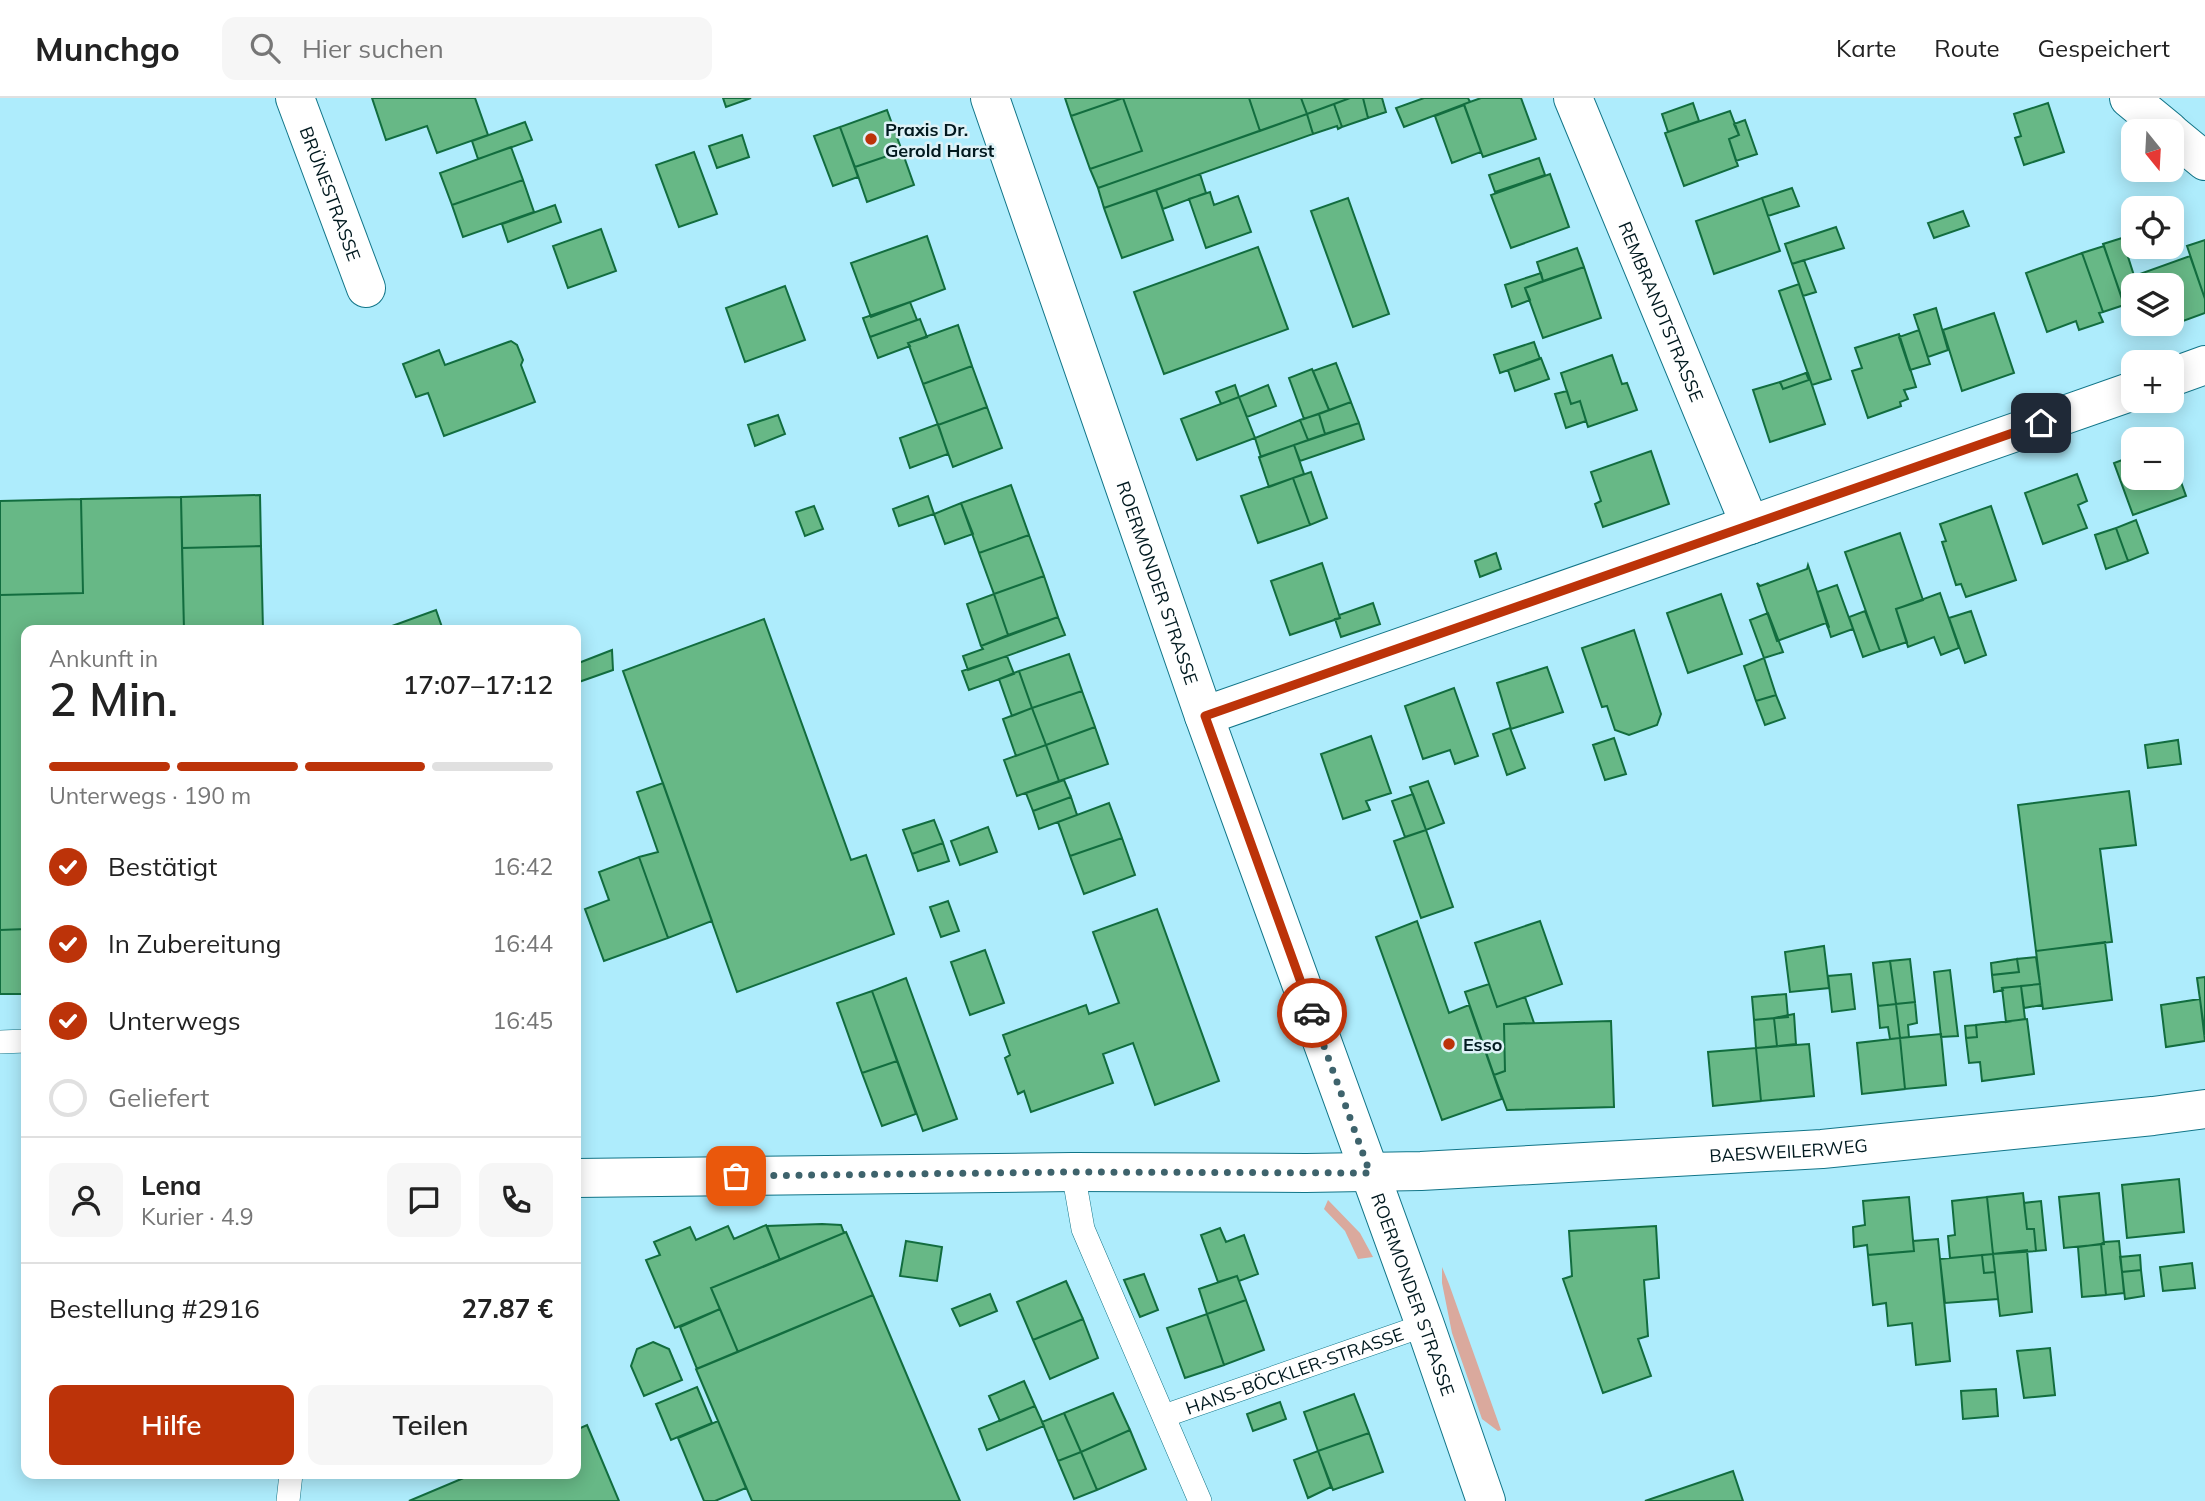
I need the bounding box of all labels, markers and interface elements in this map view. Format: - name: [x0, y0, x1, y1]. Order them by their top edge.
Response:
- search box: [222, 17, 712, 80]
- text: Munchgo: [35, 28, 180, 69]
- icon: search: [246, 29, 284, 67]
- text: Hier suchen: [302, 32, 444, 65]
- text: Karte: [1836, 33, 1896, 63]
- text: Route: [1934, 33, 2000, 63]
- text: Gespeichert: [2038, 33, 2170, 63]
- place label: Praxis Dr. Gerold Harst: [885, 118, 995, 162]
- north arrow: [2121, 119, 2184, 182]
- map controls: [2121, 119, 2184, 490]
- street label: BRÜNESTRASSE: [295, 123, 366, 264]
- marker: Praxis Dr. Gerold Harst: [863, 131, 879, 147]
- button: locate: [2121, 196, 2184, 259]
- street label: REMBRANDTSTRASSE: [1614, 218, 1709, 405]
- button: layers: [2121, 273, 2184, 336]
- button: +: [2121, 350, 2184, 413]
- pin: [2011, 393, 2071, 453]
- icon: home: [2022, 404, 2060, 442]
- button: −: [2121, 427, 2184, 490]
- street label: ROERMONDER STRASSE: [1112, 478, 1204, 687]
- text: Ankunft in: [49, 644, 158, 673]
- text: 17:07–17:12: [403, 668, 553, 701]
- text: 2 Min.: [49, 670, 178, 728]
- text: Unterwegs · 190 m: [49, 781, 251, 810]
- icon: check: [49, 848, 87, 886]
- text: Bestätigt: [108, 850, 217, 883]
- text: 16:42: [493, 852, 553, 881]
- icon: check: [49, 925, 87, 963]
- text: In Zubereitung: [108, 927, 281, 960]
- text: 16:44: [493, 929, 553, 958]
- courier: [1277, 978, 1347, 1048]
- icon: car: [1293, 994, 1331, 1032]
- icon: check: [49, 1002, 87, 1040]
- text: Unterwegs: [108, 1004, 241, 1037]
- text: 16:45: [493, 1006, 553, 1035]
- place label: Esso: [1463, 1033, 1502, 1056]
- marker: Esso: [1441, 1036, 1457, 1052]
- text: Geliefert: [108, 1081, 209, 1114]
- street label: BAESWEILERWEG: [1709, 1133, 1868, 1167]
- pin: [706, 1146, 766, 1206]
- icon: bag: [717, 1157, 755, 1195]
- button: person: [49, 1163, 123, 1237]
- button: chat: [387, 1163, 461, 1237]
- button: phone: [479, 1163, 553, 1237]
- text: Lena: [141, 1169, 201, 1202]
- street label: ROERMONDER STRASSE: [1367, 1190, 1460, 1399]
- text: Kurier · 4.9: [141, 1202, 253, 1231]
- text: Bestellung #2916: [49, 1292, 260, 1325]
- text: 27.87 €: [461, 1292, 553, 1325]
- street label: HANS-BÖCKLER-STRASSE: [1182, 1322, 1406, 1419]
- button: Hilfe: [49, 1385, 294, 1465]
- button: Teilen: [308, 1385, 553, 1465]

